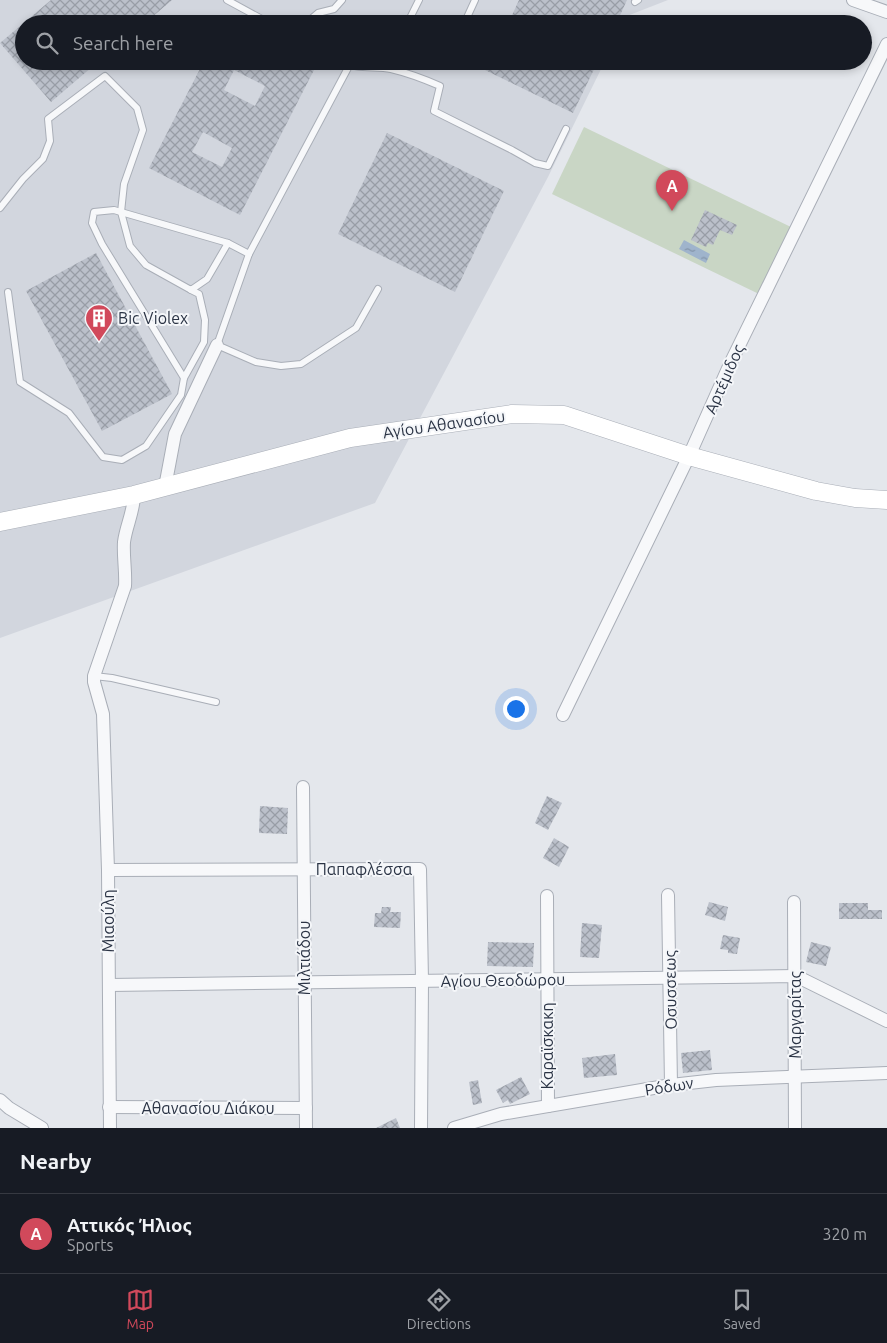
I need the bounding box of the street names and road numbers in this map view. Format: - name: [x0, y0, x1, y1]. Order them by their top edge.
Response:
- street label: Αρτέμιδος: [701, 341, 748, 417]
- street label: Αγίου Αθανασίου: [382, 407, 506, 441]
- street label: Παπαφλέσσα: [316, 860, 413, 878]
- street label: Μιαούλη: [99, 889, 117, 953]
- street label: Μιλτιάδου: [295, 921, 313, 995]
- street label: Οσυσσεως: [660, 950, 681, 1030]
- street label: Αγίου Θεοδώρου: [441, 970, 565, 990]
- street label: Μαργαρίτας: [786, 971, 805, 1059]
- street label: Καραϊσκακη: [538, 1002, 556, 1090]
- street label: Ρόδων: [643, 1073, 695, 1099]
- street label: Αθανασίου Διάκου: [141, 1099, 275, 1117]

